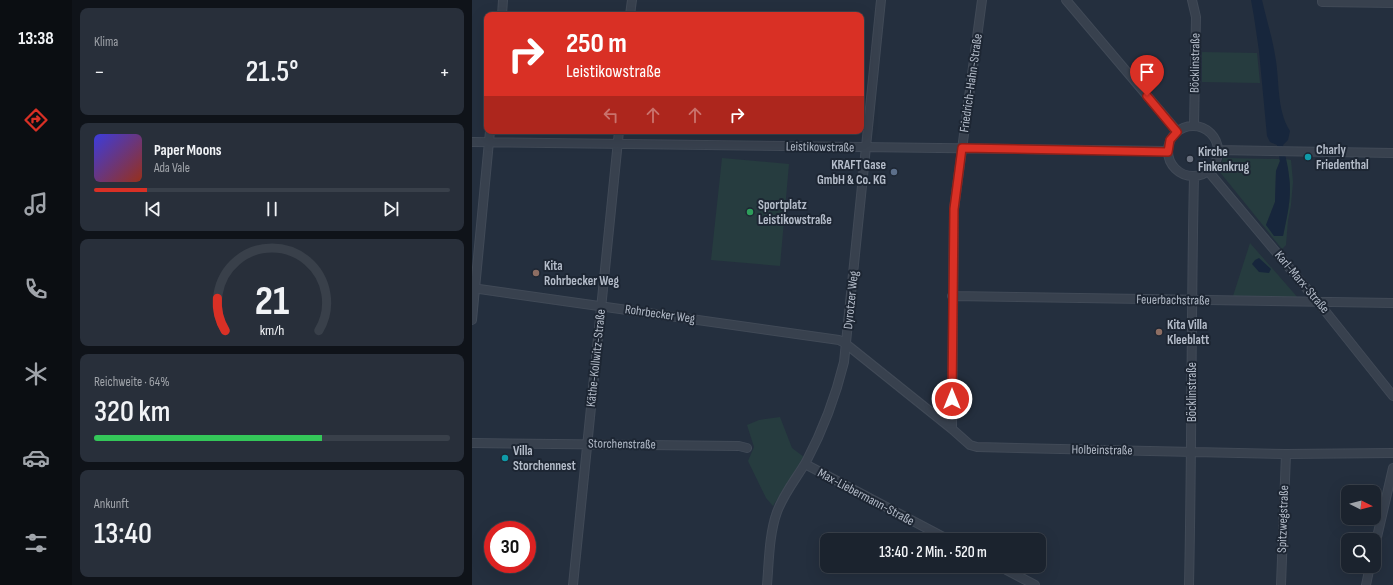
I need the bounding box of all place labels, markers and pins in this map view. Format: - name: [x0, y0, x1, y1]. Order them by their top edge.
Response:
- pin: [1130, 55, 1164, 96]
- place label: Charly Friedenthal: [1316, 142, 1369, 173]
- place label: Kirche Finkenkrug: [1198, 144, 1250, 175]
- marker: Charly Friedenthal: [1303, 152, 1313, 162]
- marker: Kirche Finkenkrug: [1185, 154, 1195, 164]
- place label: KRAFT Gase GmbH & Co. KG: [817, 157, 886, 188]
- marker: KRAFT Gase GmbH & Co. KG: [889, 167, 899, 177]
- place label: Sportplatz Leistikowstraße: [758, 197, 832, 228]
- marker: Sportplatz Leistikowstraße: [745, 207, 755, 217]
- place label: Kita Rohrbecker Weg: [544, 258, 620, 289]
- marker: Kita Rohrbecker Weg: [531, 268, 541, 278]
- place label: Kita Villa Kleeblatt: [1167, 317, 1210, 348]
- marker: Kita Villa Kleeblatt: [1154, 327, 1164, 337]
- place label: Villa Storchennest: [513, 443, 577, 474]
- marker: Villa Storchennest: [500, 453, 510, 463]

